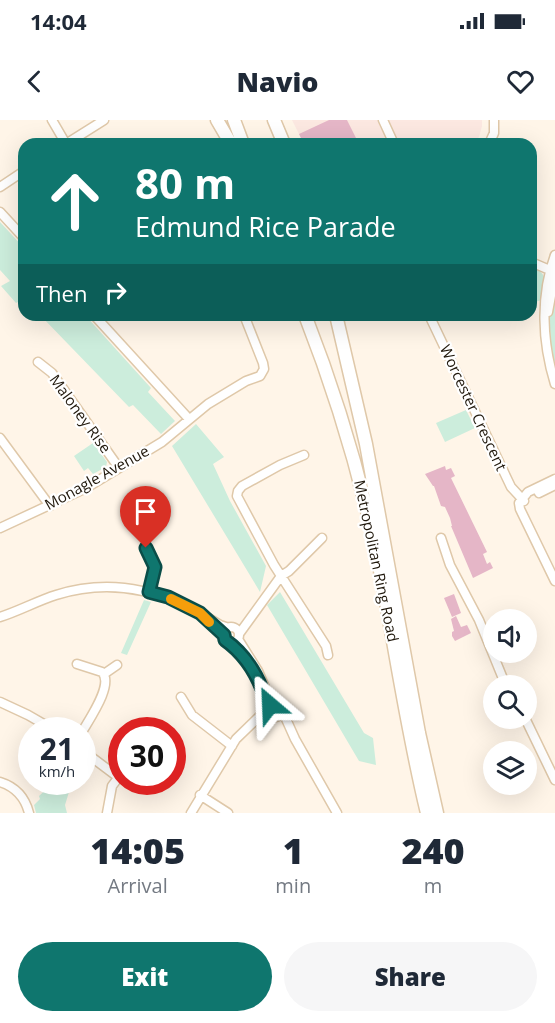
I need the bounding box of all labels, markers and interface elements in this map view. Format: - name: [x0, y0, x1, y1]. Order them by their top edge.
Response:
- text: 14:04: [30, 6, 87, 36]
- text: Navio: [237, 63, 318, 100]
- icon: back: [18, 65, 51, 98]
- icon: heart: [504, 65, 537, 98]
- text: 80 m: [135, 154, 235, 211]
- icon: ahead: [36, 162, 114, 240]
- text: Edmund Rice Parade: [135, 208, 396, 245]
- icon: right: [99, 276, 132, 309]
- text: Then: [36, 278, 87, 308]
- street label: Worcester Crescent: [436, 341, 512, 474]
- street label: Maloney Rise: [46, 370, 116, 457]
- street label: Monagle Avenue: [41, 440, 152, 514]
- street label: Metropolitan Ring Road: [350, 478, 404, 644]
- pin: [120, 486, 171, 548]
- icon: arrive: [129, 495, 162, 528]
- map controls: [483, 609, 537, 795]
- button: sound: [483, 609, 537, 663]
- position arrow: [238, 673, 302, 737]
- button: search: [483, 675, 537, 729]
- speed limit sign: 30: [108, 717, 186, 795]
- text: 21: [40, 728, 74, 769]
- button: layers: [483, 741, 537, 795]
- text: km/h: [39, 761, 75, 781]
- text: 14:05: [90, 826, 185, 875]
- text: 1: [283, 826, 304, 875]
- text: 240: [401, 826, 465, 875]
- text: Arrival: [108, 872, 168, 899]
- text: min: [275, 872, 311, 899]
- text: m: [424, 872, 442, 899]
- button: Exit: [18, 942, 272, 1011]
- button: Share: [284, 942, 537, 1011]

